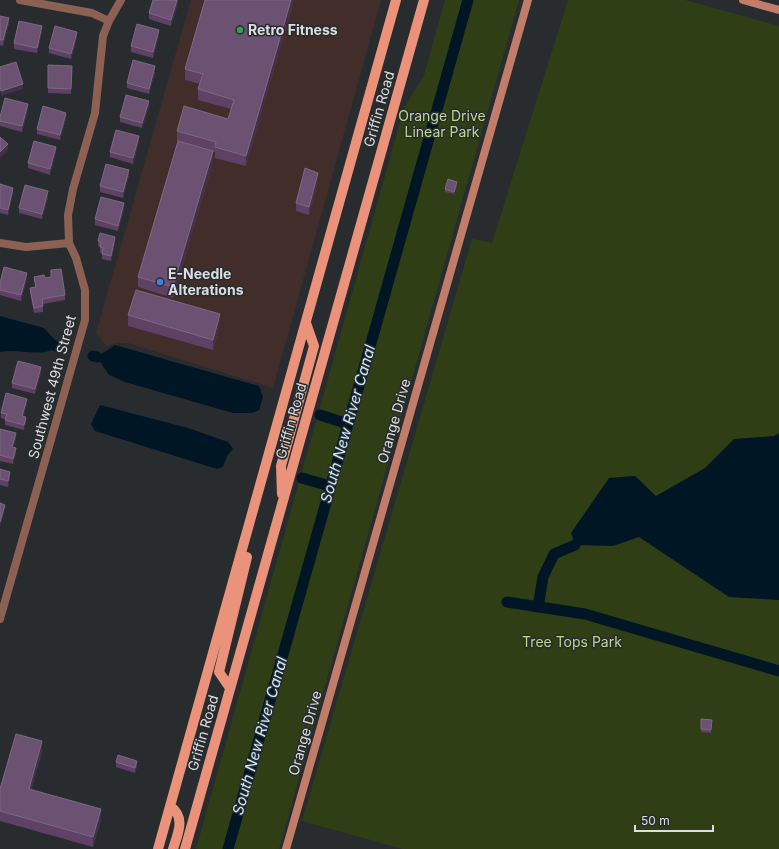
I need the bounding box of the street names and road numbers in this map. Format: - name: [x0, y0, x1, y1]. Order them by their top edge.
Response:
- street label: Griffin Road: [360, 69, 398, 149]
- street label: Southwest 49th Street: [24, 313, 79, 461]
- street label: Orange Drive: [373, 376, 414, 465]
- street label: Griffin Road: [272, 381, 310, 461]
- street label: Orange Drive: [284, 688, 325, 777]
- street label: Griffin Road: [184, 693, 222, 773]

